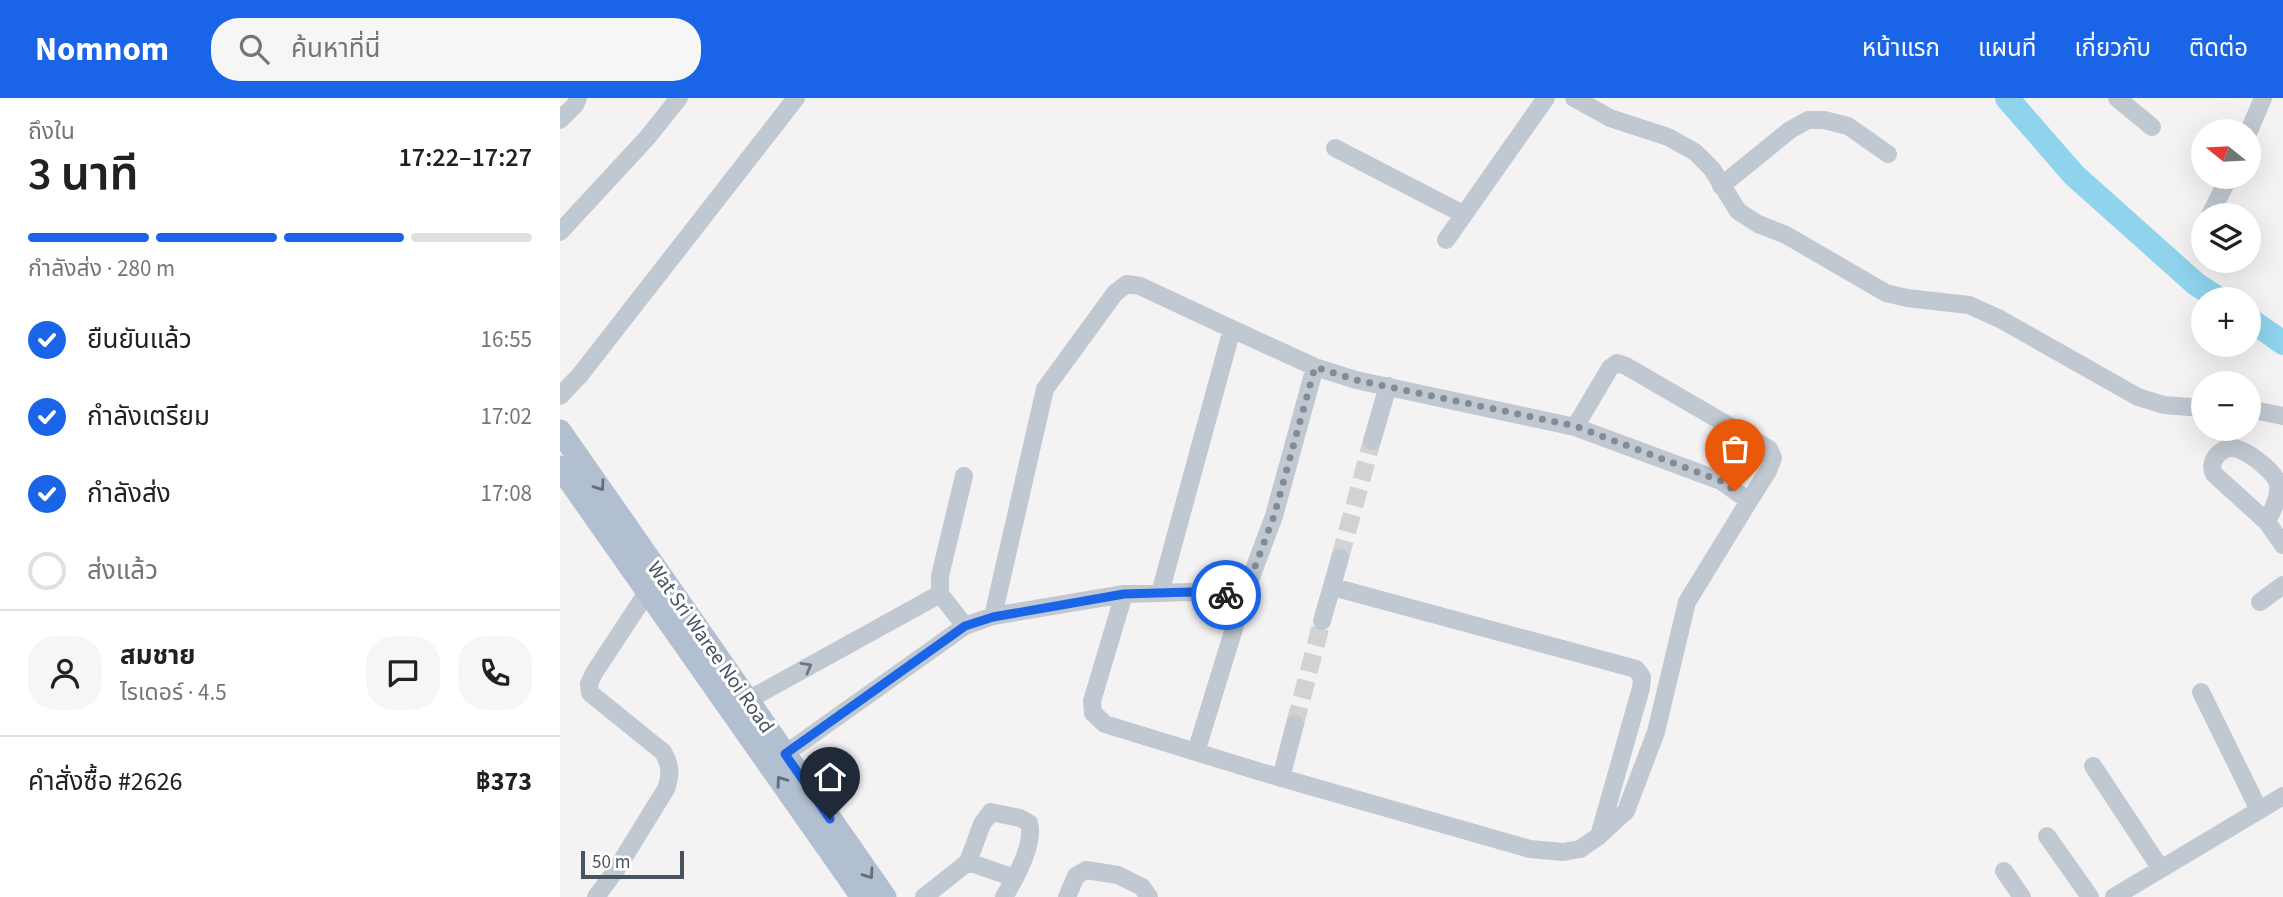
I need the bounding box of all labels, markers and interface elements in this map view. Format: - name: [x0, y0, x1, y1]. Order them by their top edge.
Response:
- search box: [211, 18, 701, 81]
- text: Nomnom: [35, 26, 169, 73]
- icon: search: [235, 30, 273, 68]
- text: ค้นหาที่นี่: [291, 30, 381, 67]
- text: หน้าแรก: [1862, 31, 1940, 66]
- text: แผนที่: [1978, 31, 2036, 66]
- text: เกี่ยวกับ: [2074, 31, 2151, 66]
- text: ติดต่อ: [2189, 31, 2248, 66]
- text: ถึงใน: [28, 115, 75, 148]
- north arrow: [2191, 119, 2261, 189]
- map controls: [2191, 119, 2261, 441]
- text: 17:22–17:27: [399, 139, 532, 176]
- text: 3 นาที: [28, 142, 139, 207]
- button: layers: [2191, 203, 2261, 273]
- text: กำลังส่ง · 280 m: [28, 252, 175, 285]
- button: +: [2191, 287, 2261, 357]
- icon: check: [28, 321, 66, 359]
- text: ยืนยันแล้ว: [87, 321, 192, 358]
- text: 16:55: [481, 323, 532, 356]
- button: −: [2191, 371, 2261, 441]
- icon: check: [28, 398, 66, 436]
- text: กำลังเตรียม: [87, 398, 210, 435]
- text: 17:02: [481, 400, 532, 433]
- pin: [1705, 419, 1765, 491]
- icon: bag: [1716, 430, 1754, 468]
- icon: check: [28, 475, 66, 513]
- text: กำลังส่ง: [87, 475, 171, 512]
- text: 17:08: [481, 477, 532, 510]
- one-way arrow: [592, 478, 604, 491]
- text: ส่งแล้ว: [87, 552, 158, 589]
- street label: Wat Sri Waree Noi Road: [640, 555, 782, 739]
- courier: [1191, 560, 1261, 630]
- icon: bike: [1207, 576, 1245, 614]
- button: person: [28, 636, 102, 710]
- button: chat: [366, 636, 440, 710]
- button: phone: [458, 636, 532, 710]
- text: สมชาย: [120, 637, 196, 674]
- one-way arrow: [800, 662, 813, 675]
- text: ไรเดอร์ · 4.5: [120, 676, 227, 709]
- pin: [800, 747, 860, 819]
- icon: home: [811, 758, 849, 796]
- text: คำสั่งซื้อ #2626: [28, 763, 183, 800]
- text: ฿373: [476, 763, 532, 800]
- one-way arrow: [777, 776, 789, 789]
- scale bar: [581, 848, 684, 880]
- text: 50 m: [592, 849, 630, 876]
- one-way arrow: [861, 866, 873, 879]

